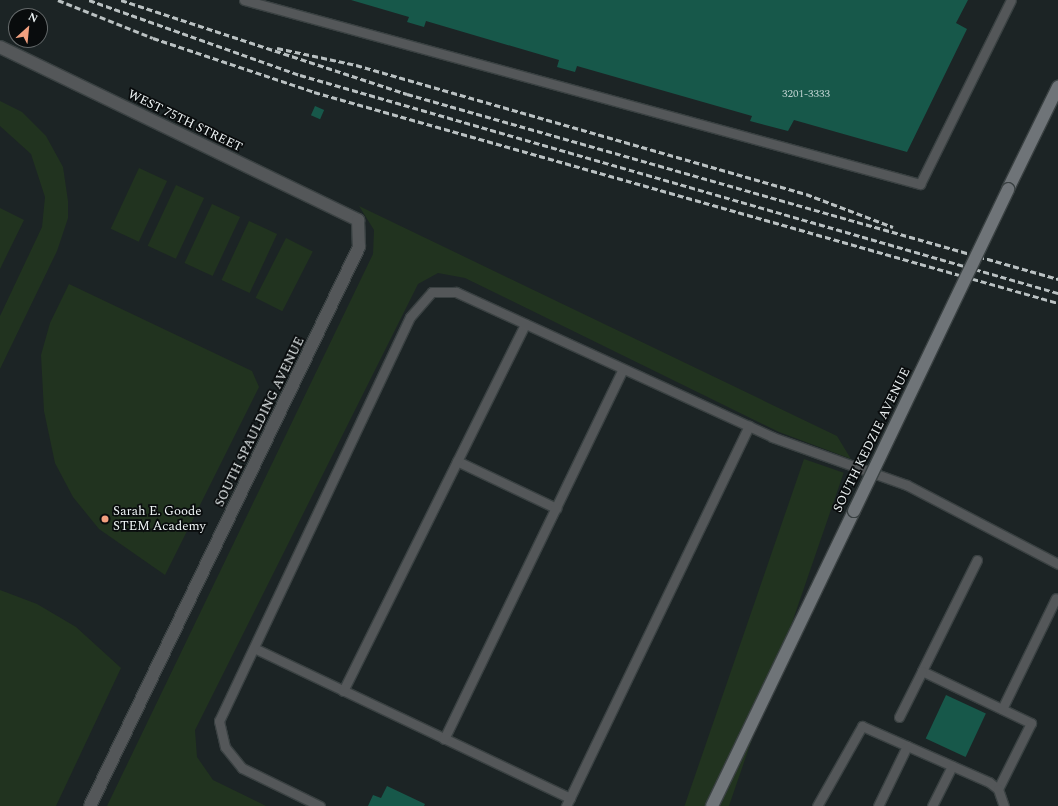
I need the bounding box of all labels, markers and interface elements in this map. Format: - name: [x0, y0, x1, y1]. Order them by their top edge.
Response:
- north arrow: [8, 8, 48, 48]
- text: N: [25, 8, 41, 27]
- street label: WEST 75TH STREET: [125, 86, 245, 156]
- house number: 3201-3333: [782, 87, 830, 101]
- street label: SOUTH SPAULDING AVENUE: [212, 335, 308, 509]
- street label: SOUTH KEDZIE AVENUE: [830, 365, 914, 515]
- place label: Sarah E. Goode STEM Academy: [113, 504, 206, 535]
- marker: Sarah E. Goode STEM Academy: [100, 514, 110, 524]

